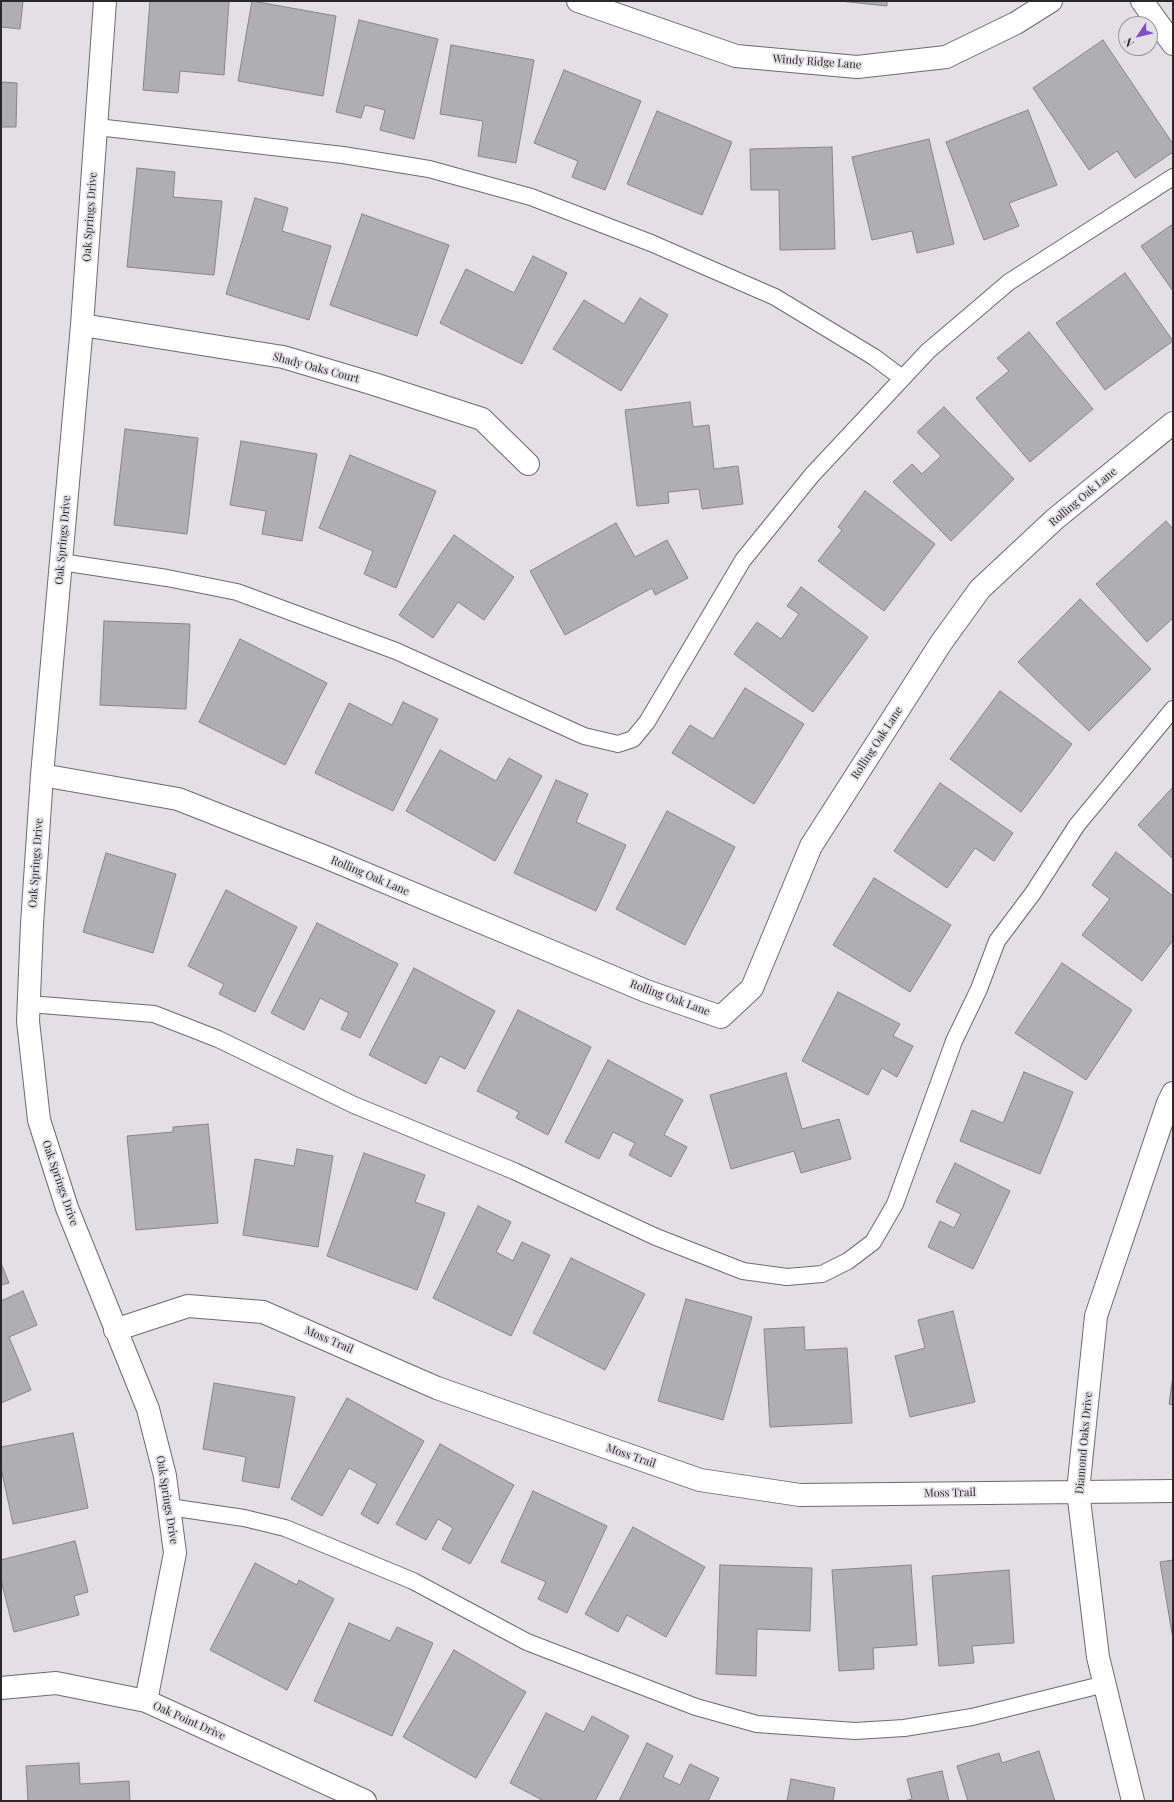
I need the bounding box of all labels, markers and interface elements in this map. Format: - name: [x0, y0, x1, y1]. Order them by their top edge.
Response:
- north arrow: [1118, 16, 1158, 56]
- text: N: [1120, 35, 1137, 50]
- street label: Windy Ridge Lane: [772, 52, 862, 72]
- street label: Oak Springs Drive: [80, 172, 100, 262]
- street label: Shady Oaks Court: [271, 350, 361, 386]
- street label: Rolling Oak Lane: [1047, 465, 1119, 529]
- street label: Oak Springs Drive: [53, 495, 73, 585]
- street label: Rolling Oak Lane: [849, 704, 905, 782]
- street label: Oak Springs Drive: [26, 818, 46, 908]
- street label: Rolling Oak Lane: [329, 854, 411, 898]
- street label: Rolling Oak Lane: [628, 977, 712, 1019]
- street label: Oak Springs Drive: [39, 1138, 81, 1228]
- street label: Moss Trail: [303, 1324, 355, 1356]
- street label: Diamond Oaks Drive: [1073, 1391, 1095, 1495]
- street label: Moss Trail: [604, 1441, 658, 1471]
- street label: Oak Springs Drive: [153, 1455, 181, 1545]
- street label: Moss Trail: [924, 1486, 976, 1500]
- street label: Oak Point Drive: [151, 1699, 227, 1743]

